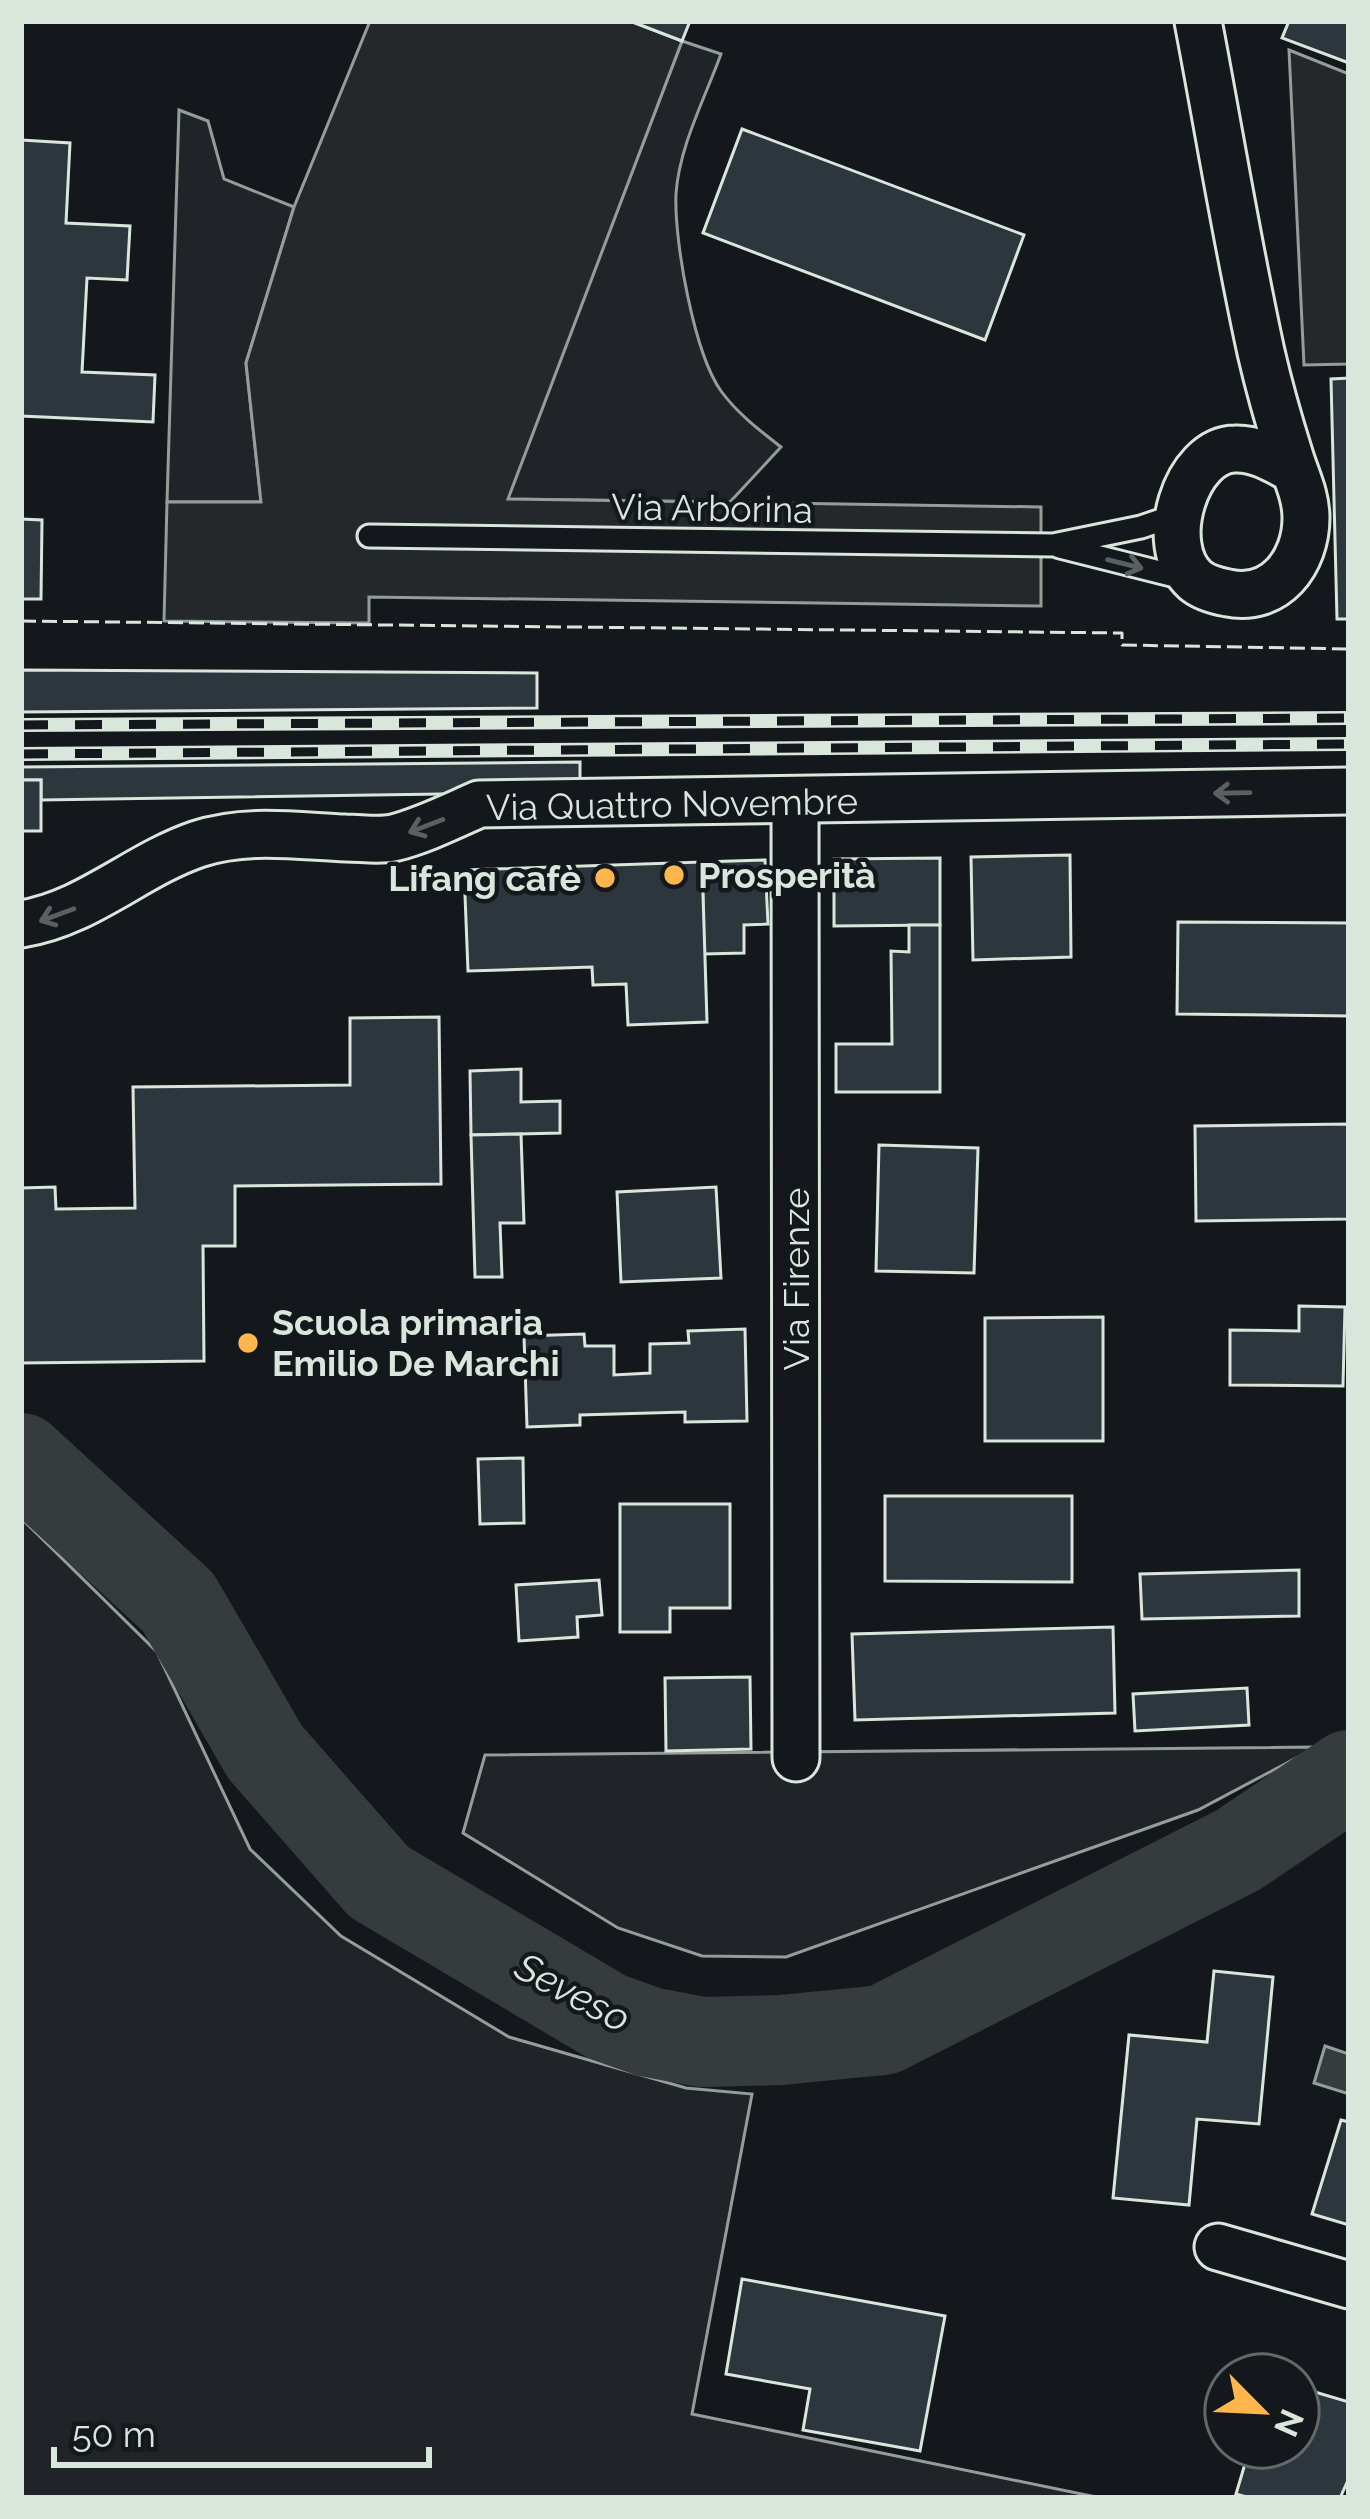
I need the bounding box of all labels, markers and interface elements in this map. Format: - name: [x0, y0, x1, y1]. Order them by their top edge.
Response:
- street label: Via Arborina: [611, 485, 813, 531]
- one-way arrow: [1105, 554, 1143, 576]
- street label: Via Quattro Novembre: [486, 780, 858, 828]
- one-way arrow: [1213, 781, 1252, 804]
- one-way arrow: [409, 816, 446, 838]
- place label: Prosperità: [698, 854, 876, 896]
- place label: Lifang cafè: [388, 857, 581, 899]
- marker: Prosperità: [661, 862, 687, 888]
- marker: Lifang cafè: [592, 865, 618, 891]
- one-way arrow: [39, 906, 76, 927]
- street label: Via Firenze: [775, 1188, 817, 1370]
- place label: Scuola primaria Emilio De Marchi: [272, 1301, 560, 1384]
- marker: Scuola primaria Emilio De Marchi: [235, 1330, 261, 1356]
- water label: Seveso: [507, 1942, 638, 2041]
- north arrow: [1202, 2351, 1322, 2471]
- scale bar: [54, 2393, 429, 2467]
- text: N: [1266, 2404, 1312, 2442]
- text: 50 m: [72, 2413, 156, 2455]

